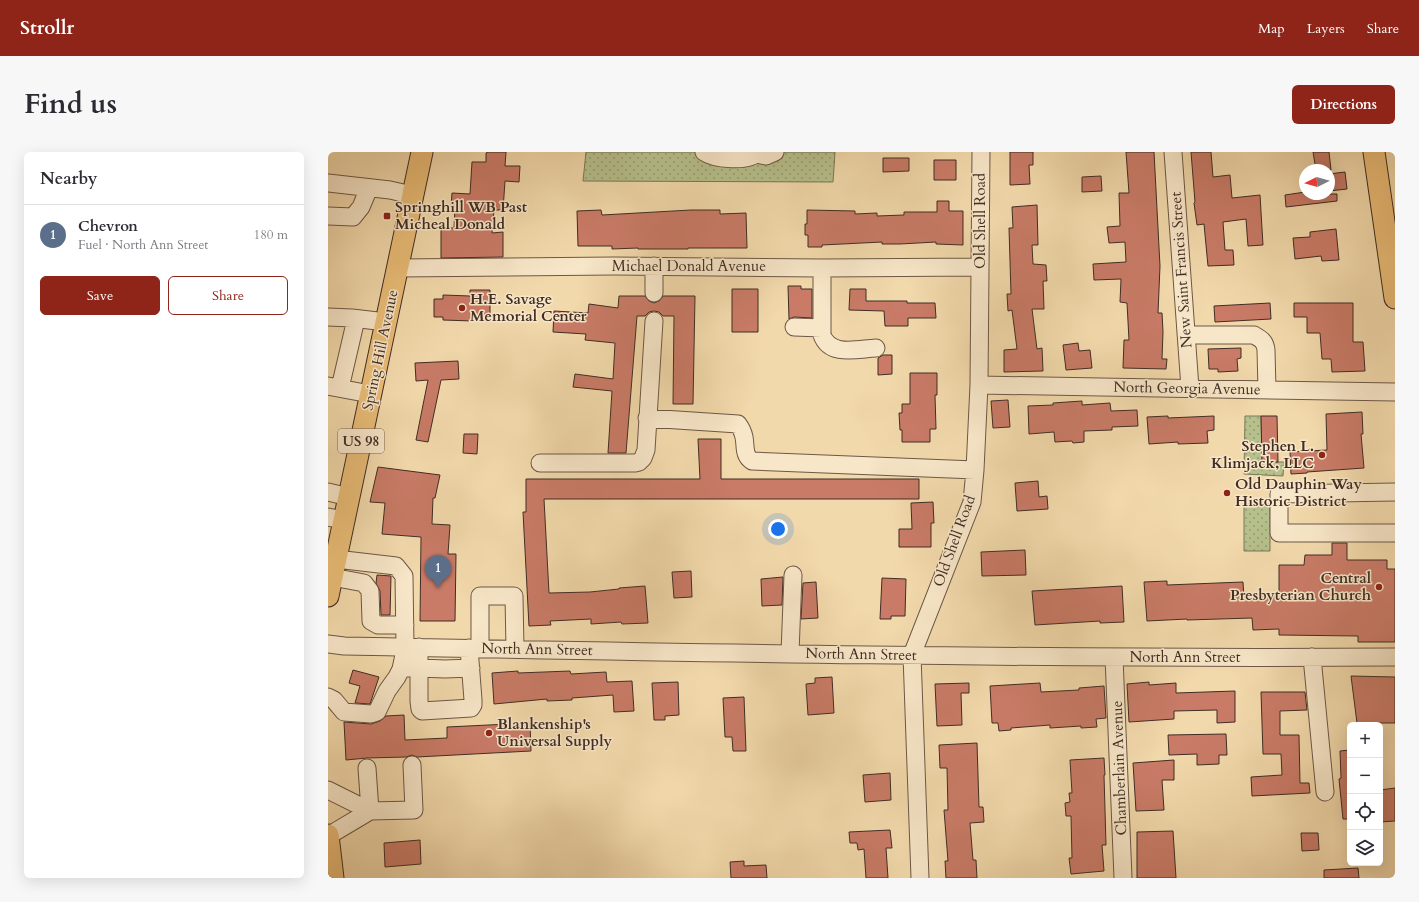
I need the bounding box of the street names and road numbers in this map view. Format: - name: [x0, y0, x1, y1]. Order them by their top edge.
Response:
- street label: Old Shell Road: [970, 173, 990, 269]
- street label: New Saint Francis Street: [1166, 191, 1196, 349]
- street label: Michael Donald Avenue: [612, 256, 766, 276]
- street label: Spring Hill Avenue: [357, 287, 403, 412]
- street label: North Georgia Avenue: [1113, 377, 1261, 399]
- road number: US 98: [338, 429, 384, 453]
- street label: Old Shell Road: [928, 492, 980, 590]
- street label: North Ann Street: [481, 638, 593, 660]
- street label: North Ann Street: [805, 643, 917, 665]
- street label: North Ann Street: [1129, 647, 1241, 667]
- street label: Chamberlain Avenue: [1107, 700, 1131, 836]

